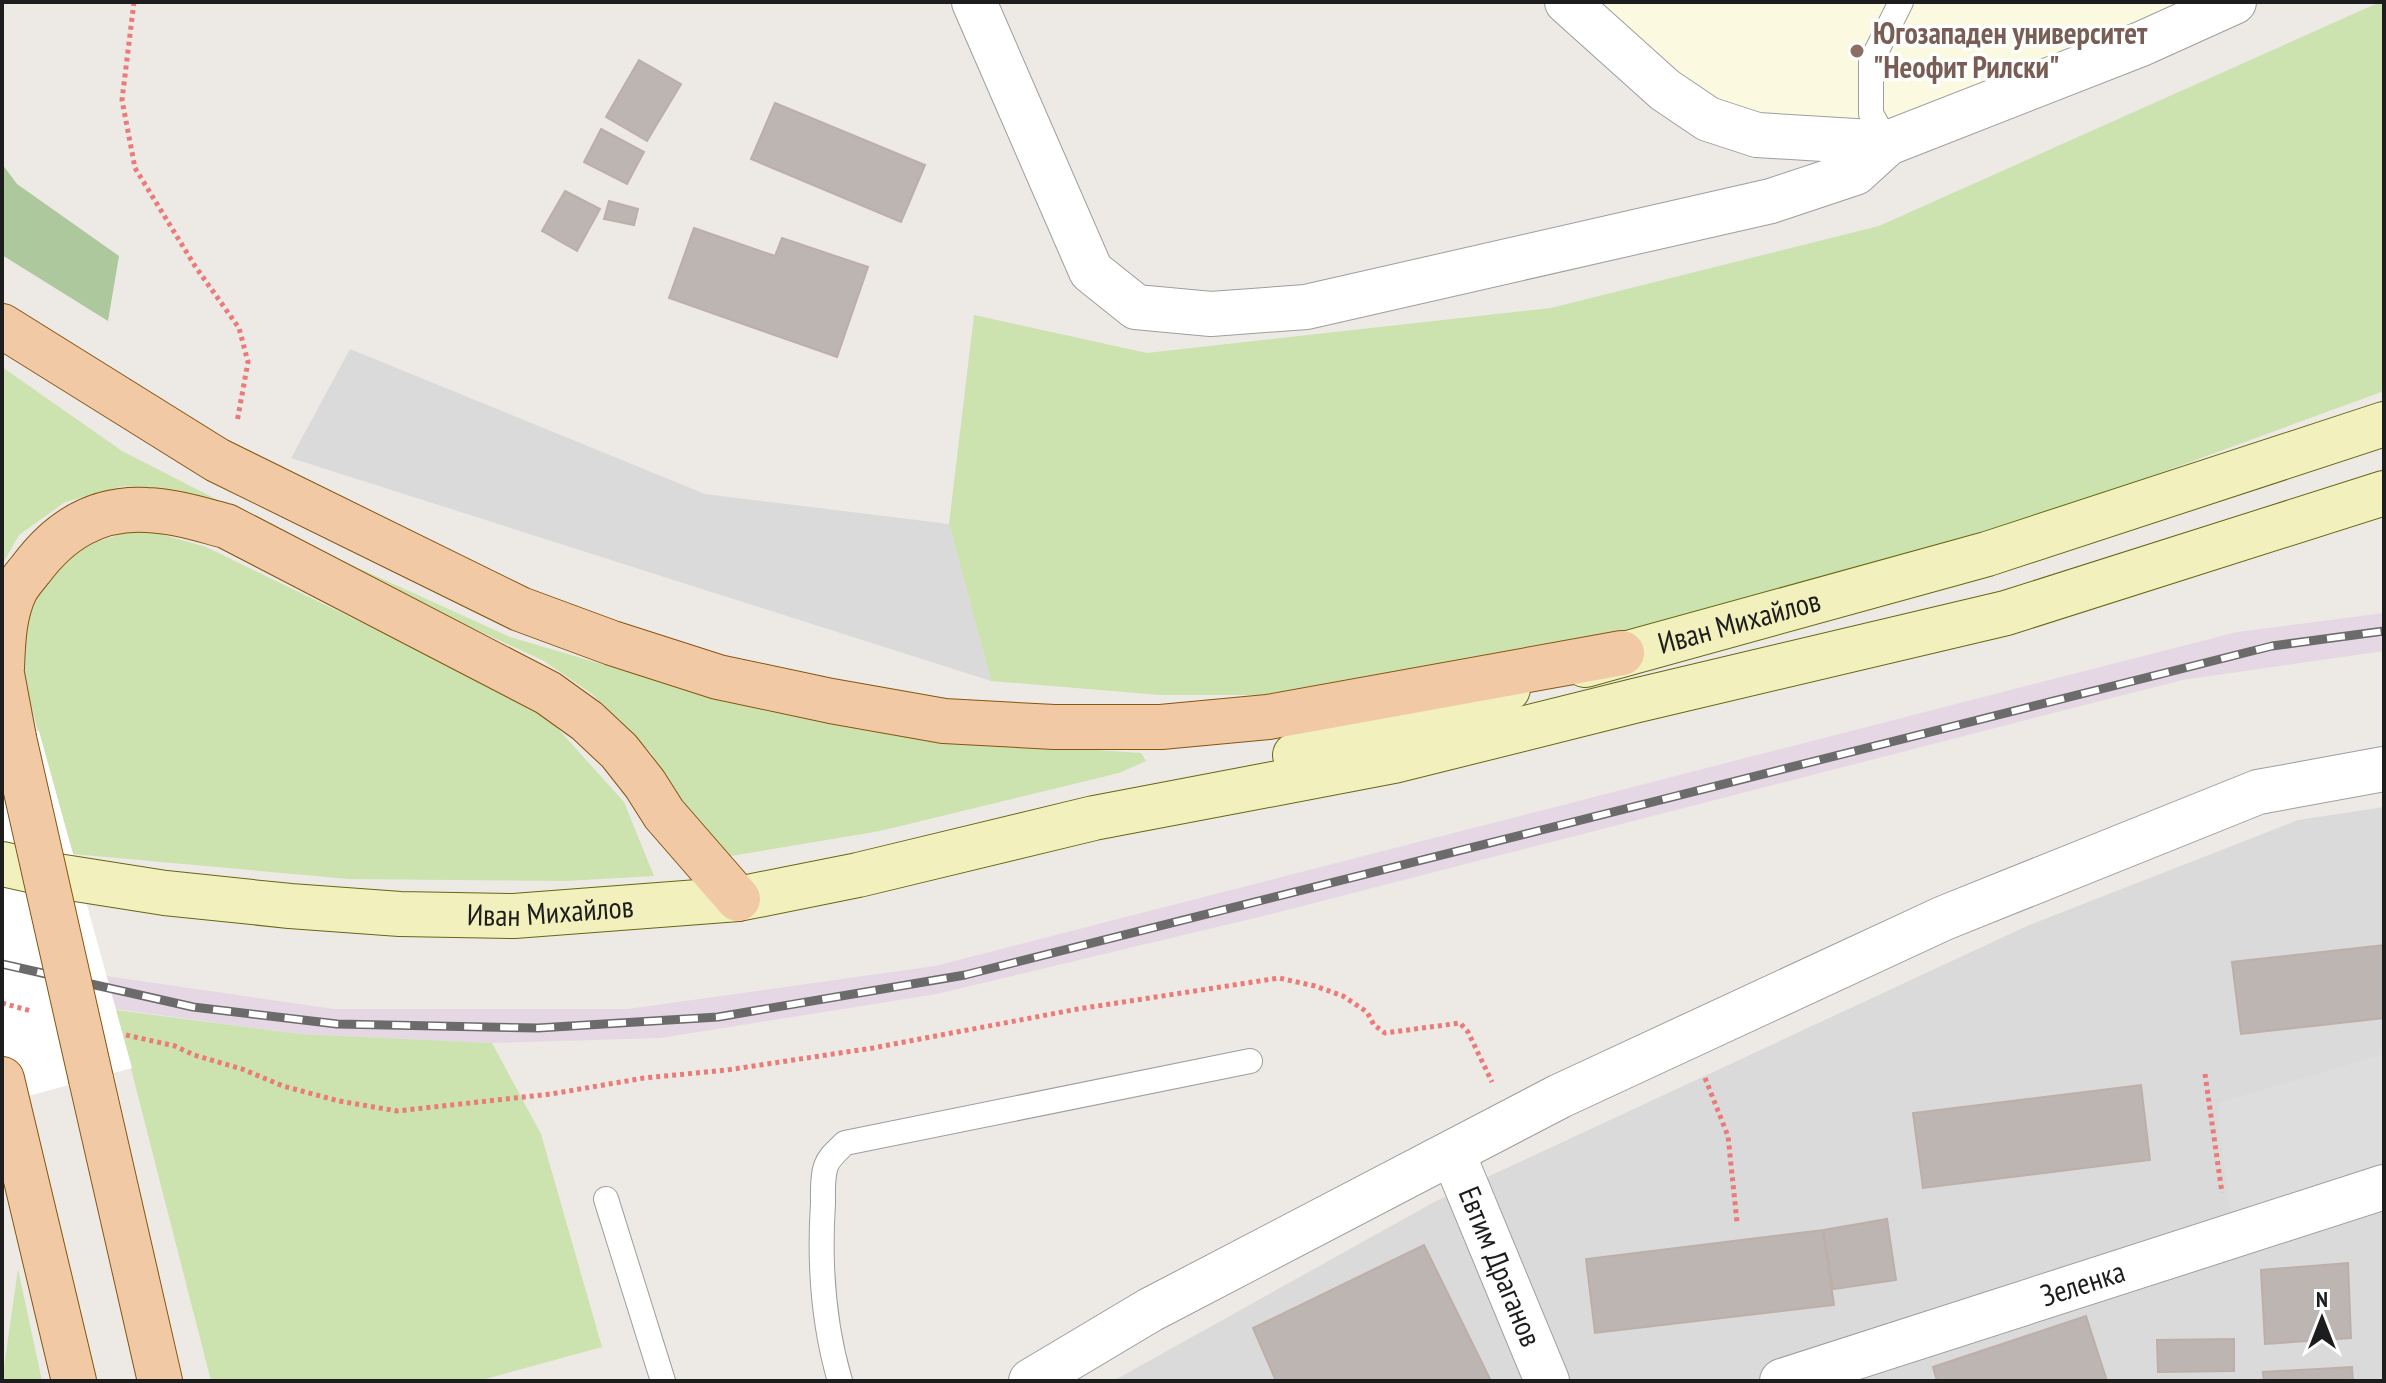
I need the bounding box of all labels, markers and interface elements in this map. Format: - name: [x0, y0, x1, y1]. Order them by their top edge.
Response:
- place label: Югозападен университет "Неофит Рилски": [1873, 13, 2148, 86]
- marker: Югозападен университет "Неофит Рилски": [1848, 42, 1866, 60]
- street label: Иван Михайлов: [1653, 580, 1824, 662]
- street label: Иван Михайлов: [467, 886, 635, 934]
- street label: Евтим Драганов: [1451, 1180, 1552, 1352]
- street label: Зеленка: [2035, 1251, 2129, 1314]
- north arrow: [2282, 1279, 2362, 1359]
- text: N: [2316, 1285, 2328, 1313]

